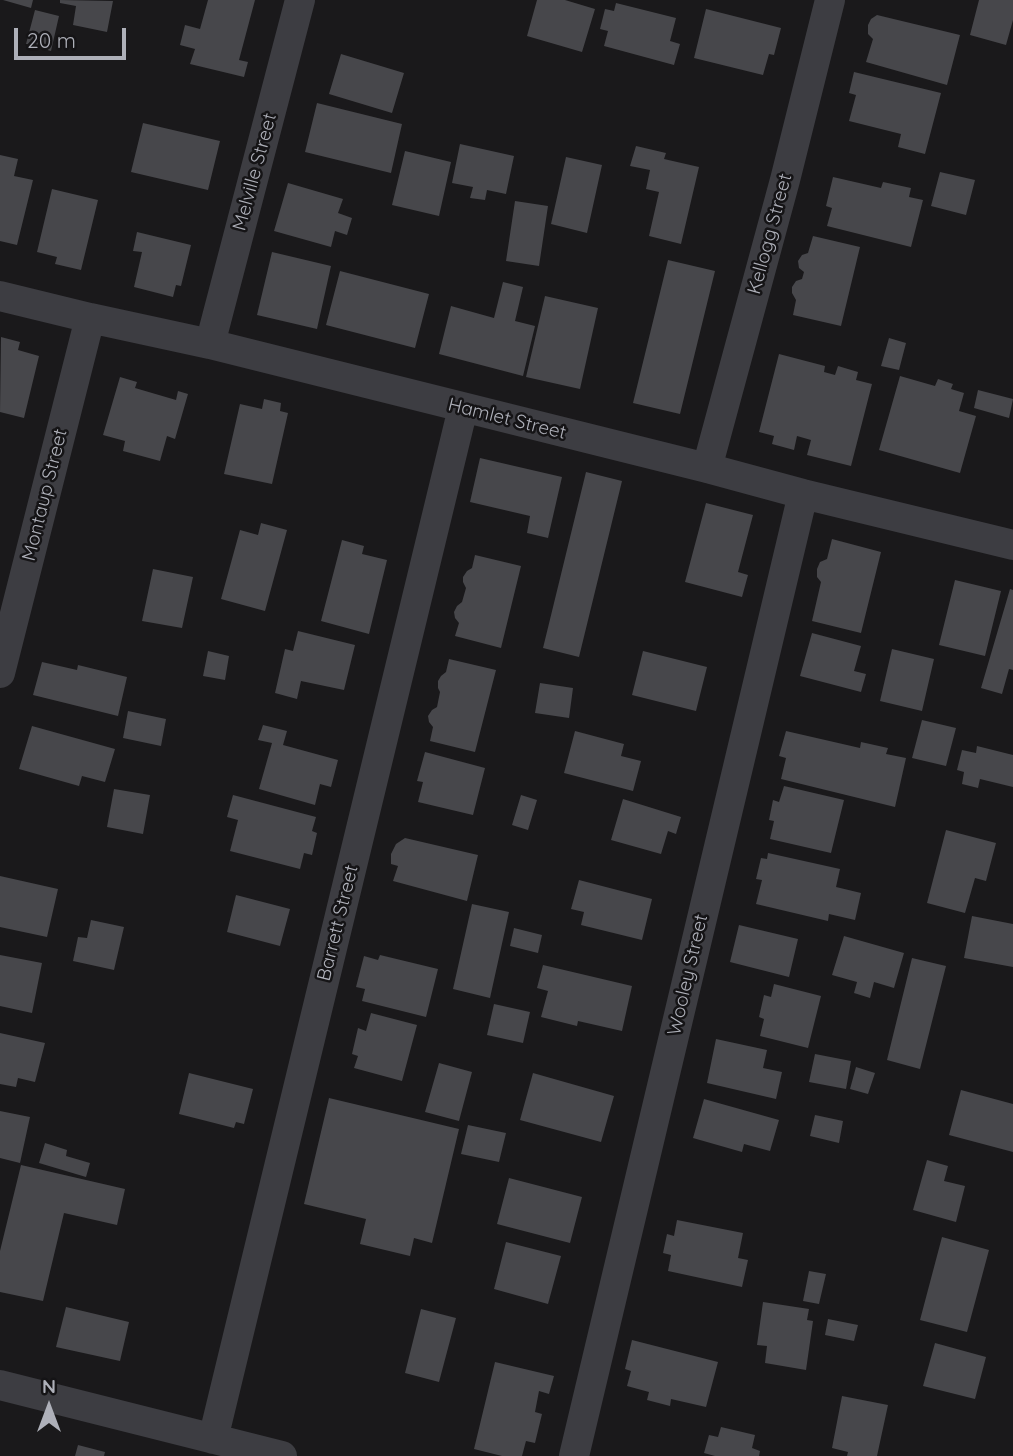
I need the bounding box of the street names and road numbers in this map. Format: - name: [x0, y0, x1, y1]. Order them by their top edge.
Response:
- street label: Melville Street: [228, 111, 282, 233]
- street label: Kellogg Street: [743, 171, 797, 297]
- street label: Hamlet Street: [446, 393, 568, 445]
- street label: Montaup Street: [18, 427, 72, 563]
- street label: Barrett Street: [313, 863, 363, 983]
- street label: Wooley Street: [663, 912, 713, 1038]

